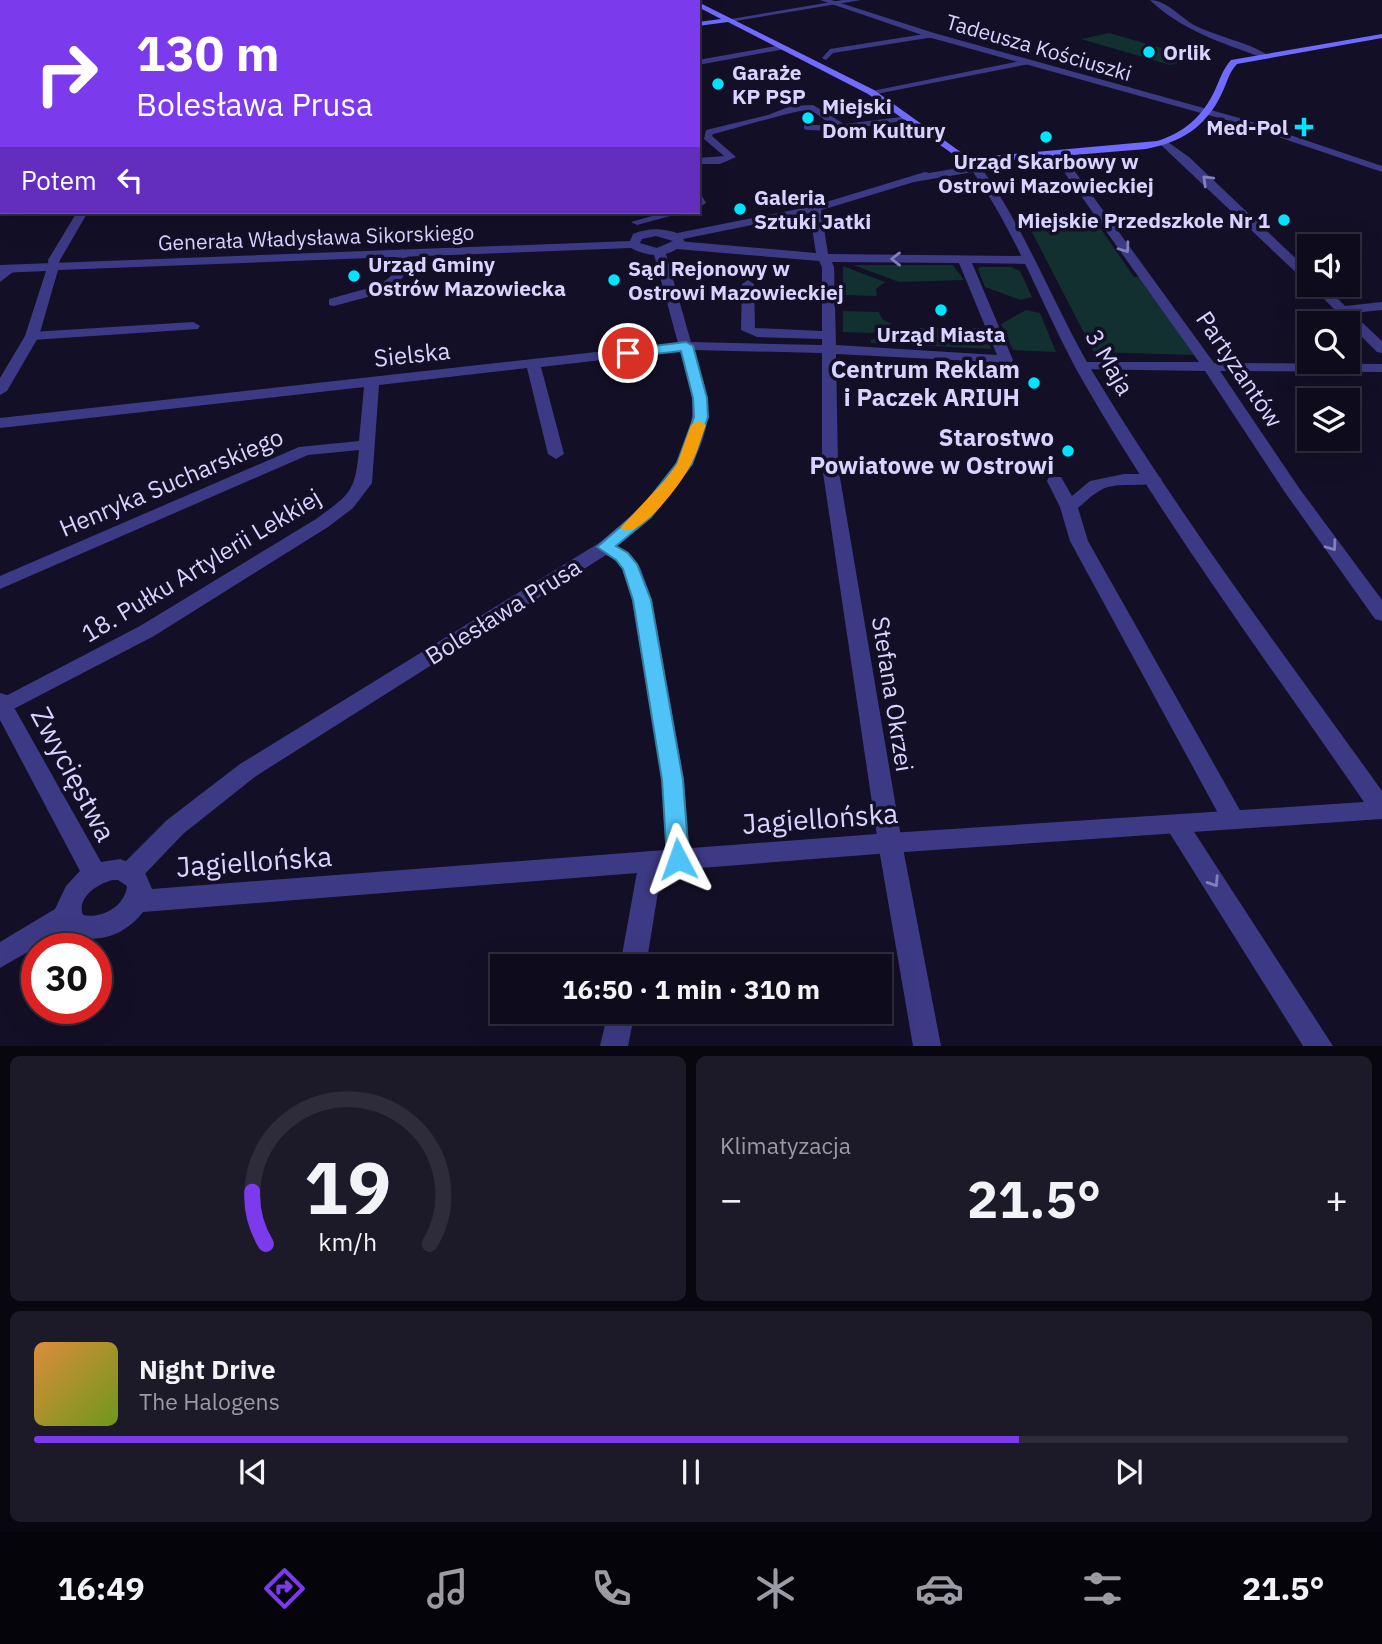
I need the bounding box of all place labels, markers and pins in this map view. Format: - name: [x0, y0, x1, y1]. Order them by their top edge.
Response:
- place label: Orlik: [1163, 38, 1212, 66]
- marker: Orlik: [1141, 44, 1157, 60]
- place label: Garaże KP PSP: [732, 58, 806, 110]
- marker: Garaże KP PSP: [710, 76, 726, 92]
- place label: Miejski Dom Kultury: [822, 92, 946, 144]
- marker: Miejski Dom Kultury: [800, 110, 816, 126]
- place label: Med-Pol: [1206, 113, 1288, 141]
- marker: Med-Pol: [1294, 117, 1314, 137]
- marker: Urząd Skarbowy w Ostrowi Mazowieckiej: [1038, 129, 1054, 145]
- place label: Urząd Skarbowy w Ostrowi Mazowieckiej: [938, 147, 1154, 199]
- place label: Galeria Sztuki Jatki: [754, 183, 871, 235]
- marker: Galeria Sztuki Jatki: [732, 201, 748, 217]
- place label: Miejskie Przedszkole Nr 1: [1017, 206, 1270, 234]
- marker: Miejskie Przedszkole Nr 1: [1276, 212, 1292, 228]
- place label: Urząd Gminy Ostrów Mazowiecka: [368, 250, 566, 302]
- place label: Sąd Rejonowy w Ostrowi Mazowieckiej: [628, 254, 844, 306]
- marker: Urząd Gminy Ostrów Mazowiecka: [346, 268, 362, 284]
- marker: Sąd Rejonowy w Ostrowi Mazowieckiej: [606, 272, 622, 288]
- marker: Urząd Miasta: [933, 302, 949, 318]
- place label: Urząd Miasta: [876, 320, 1006, 348]
- pin: [598, 323, 658, 383]
- place label: Centrum Reklam i Paczek ARIUH: [831, 353, 1020, 413]
- marker: Centrum Reklam i Paczek ARIUH: [1026, 375, 1042, 391]
- place label: Starostwo Powiatowe w Ostrowi: [809, 421, 1054, 481]
- marker: Starostwo Powiatowe w Ostrowi: [1060, 443, 1076, 459]

